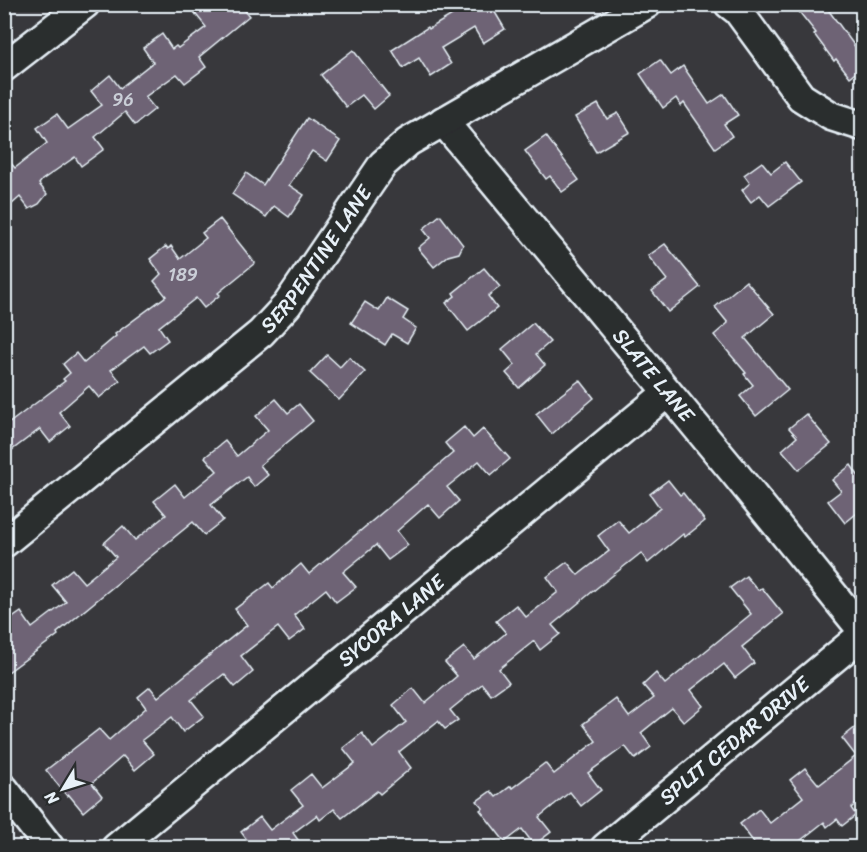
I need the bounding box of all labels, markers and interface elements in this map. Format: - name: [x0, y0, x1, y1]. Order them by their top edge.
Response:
- house number: 96: [112, 84, 134, 116]
- street label: SERPENTINE LANE: [250, 176, 383, 343]
- house number: 189: [168, 259, 198, 291]
- street label: SLATE LANE: [603, 319, 705, 432]
- street label: SYCORA LANE: [329, 563, 455, 677]
- street label: SPLIT CEDAR DRIVE: [650, 665, 820, 815]
- north arrow: [33, 759, 93, 819]
- text: N: [36, 784, 67, 812]

